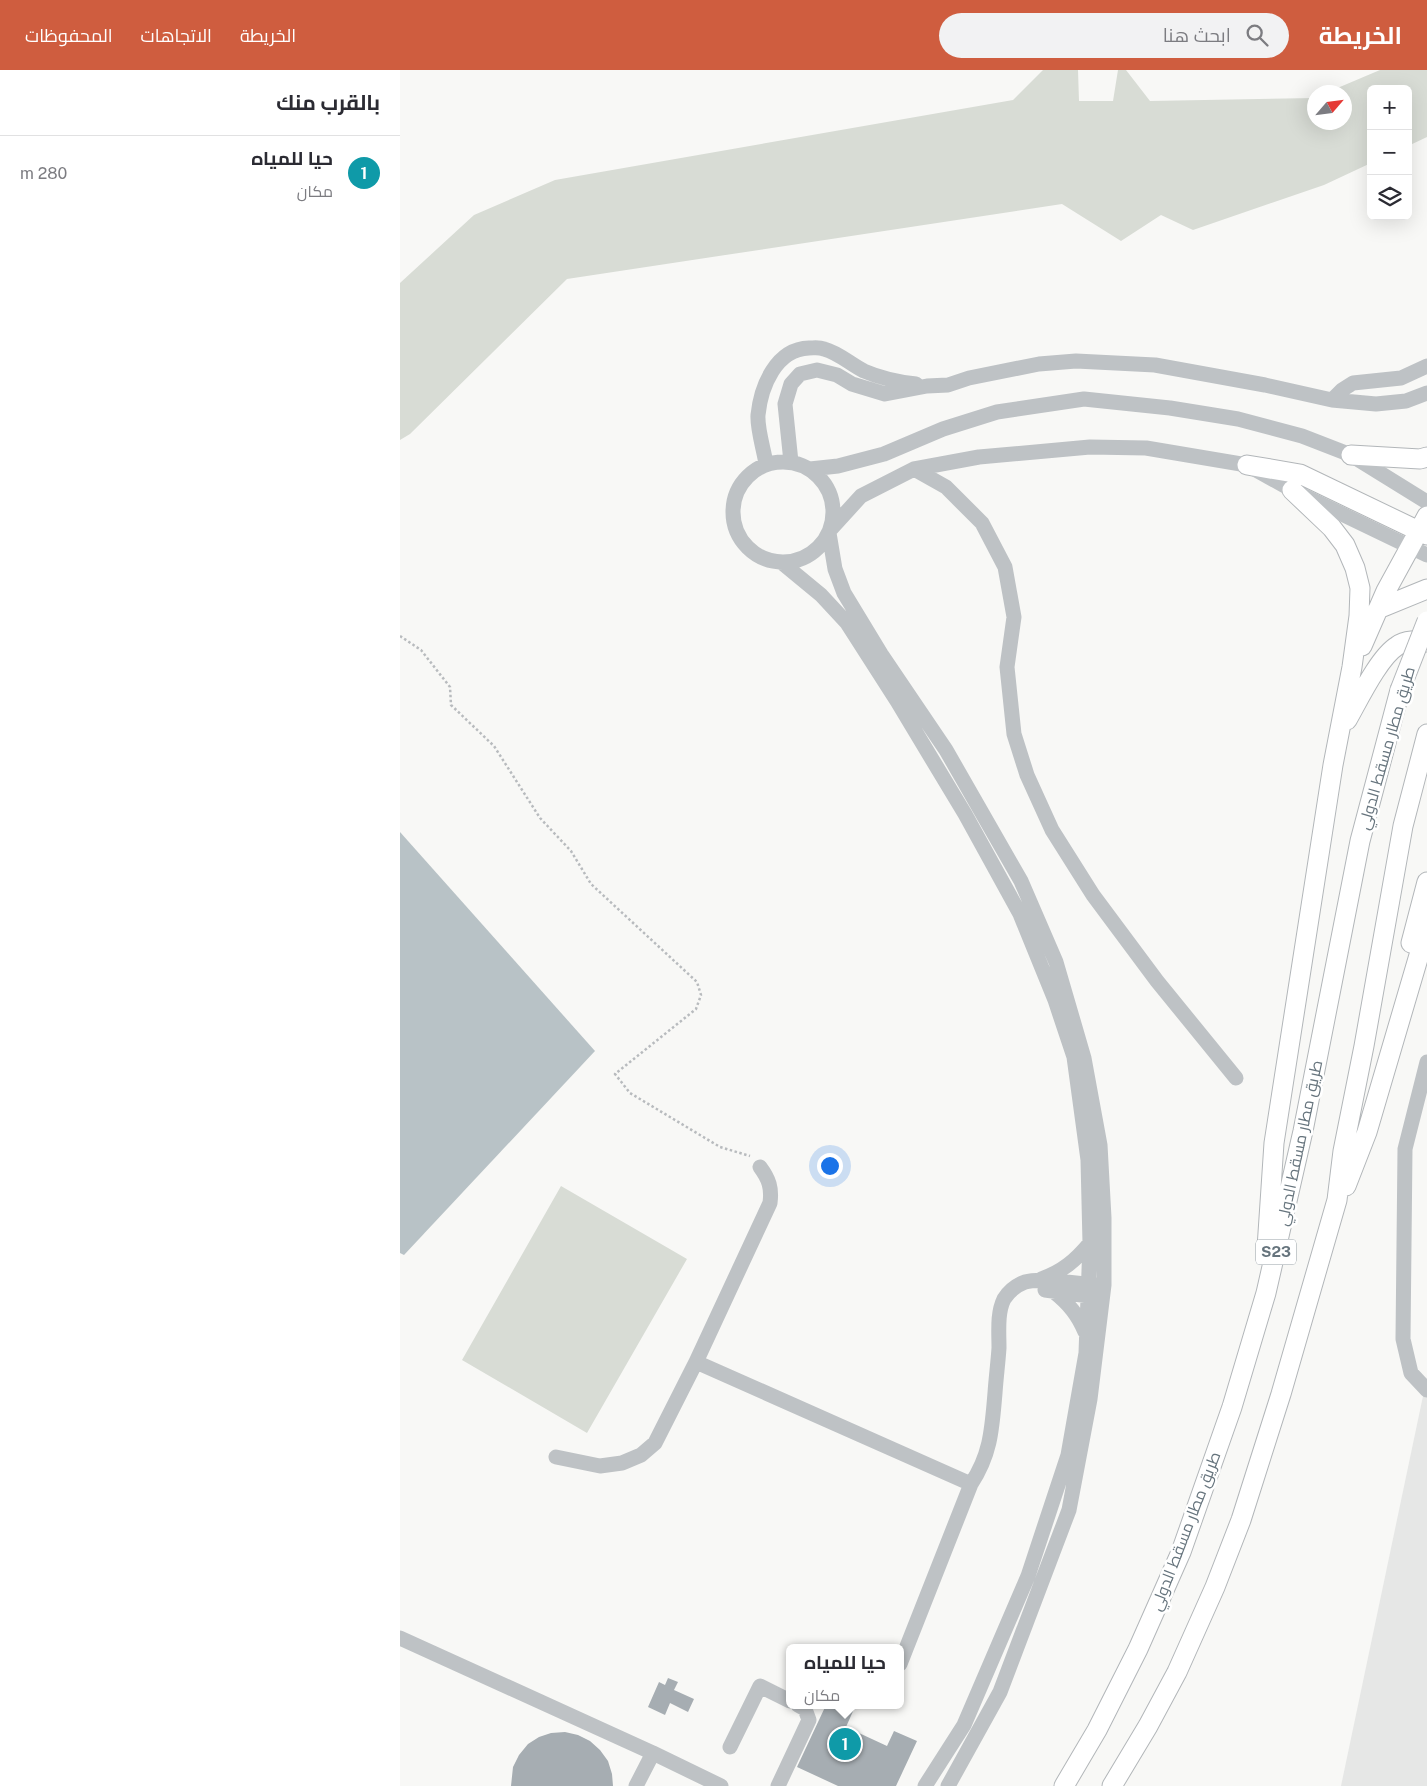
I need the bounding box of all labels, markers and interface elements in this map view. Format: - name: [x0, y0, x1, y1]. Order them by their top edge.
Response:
- search box: [939, 13, 1289, 58]
- icon: search: [1243, 21, 1271, 49]
- text: الخريطة: [1319, 21, 1402, 49]
- text: ابحث هنا: [1163, 24, 1231, 46]
- text: المحفوظات: [25, 25, 113, 46]
- text: الاتجاهات: [141, 25, 212, 46]
- text: الخريطة: [240, 25, 296, 46]
- north arrow: [1307, 85, 1352, 130]
- map controls: [1367, 85, 1412, 220]
- button: +: [1367, 85, 1412, 130]
- text: بالقرب منك: [276, 90, 380, 115]
- button: −: [1367, 130, 1412, 175]
- text: حيا للمياه: [251, 147, 333, 169]
- text: 280 m: [20, 164, 67, 183]
- text: 1: [361, 164, 367, 183]
- button: layers: [1367, 175, 1412, 220]
- text: مكان: [297, 182, 333, 201]
- street label: طريق مطار مسقط الدولي: [1354, 664, 1423, 833]
- street label: طريق مطار مسقط الدولي: [1273, 1059, 1330, 1228]
- your location: [817, 1153, 843, 1179]
- road number: S23: [1256, 1240, 1296, 1264]
- street label: طريق مطار مسقط الدولي: [1146, 1449, 1228, 1615]
- popup: [786, 1644, 904, 1709]
- text: حيا للمياه: [804, 1651, 886, 1673]
- text: مكان: [804, 1686, 840, 1705]
- pin: 1: [829, 1725, 861, 1763]

